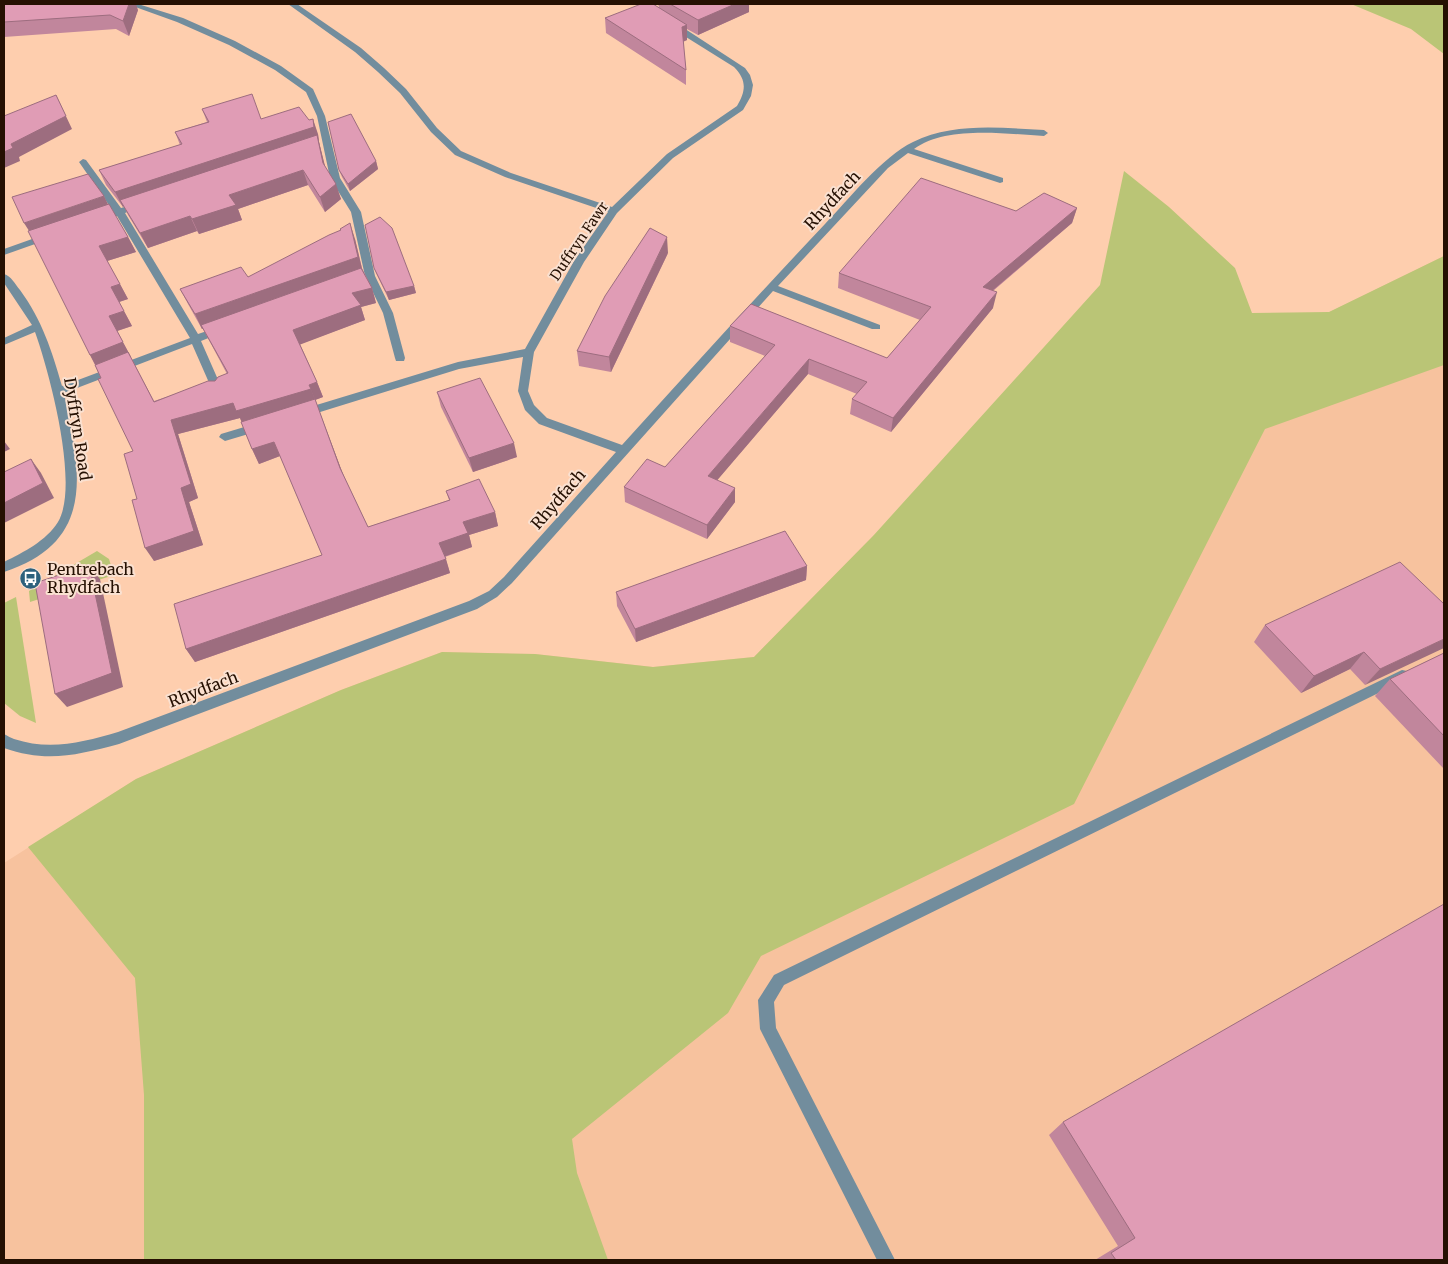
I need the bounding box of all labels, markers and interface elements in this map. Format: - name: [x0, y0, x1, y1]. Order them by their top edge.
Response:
- street label: Rhydfach: [800, 166, 865, 234]
- street label: Duffryn Fawr: [546, 198, 612, 284]
- street label: Dyffryn Road: [60, 376, 96, 482]
- street label: Rhydfach: [526, 464, 590, 533]
- place label: Pentrebach Rhydfach: [47, 559, 134, 597]
- bus stop icon: Pentrebach Rhydfach: [19, 566, 43, 590]
- street label: Rhydfach: [165, 666, 241, 711]

